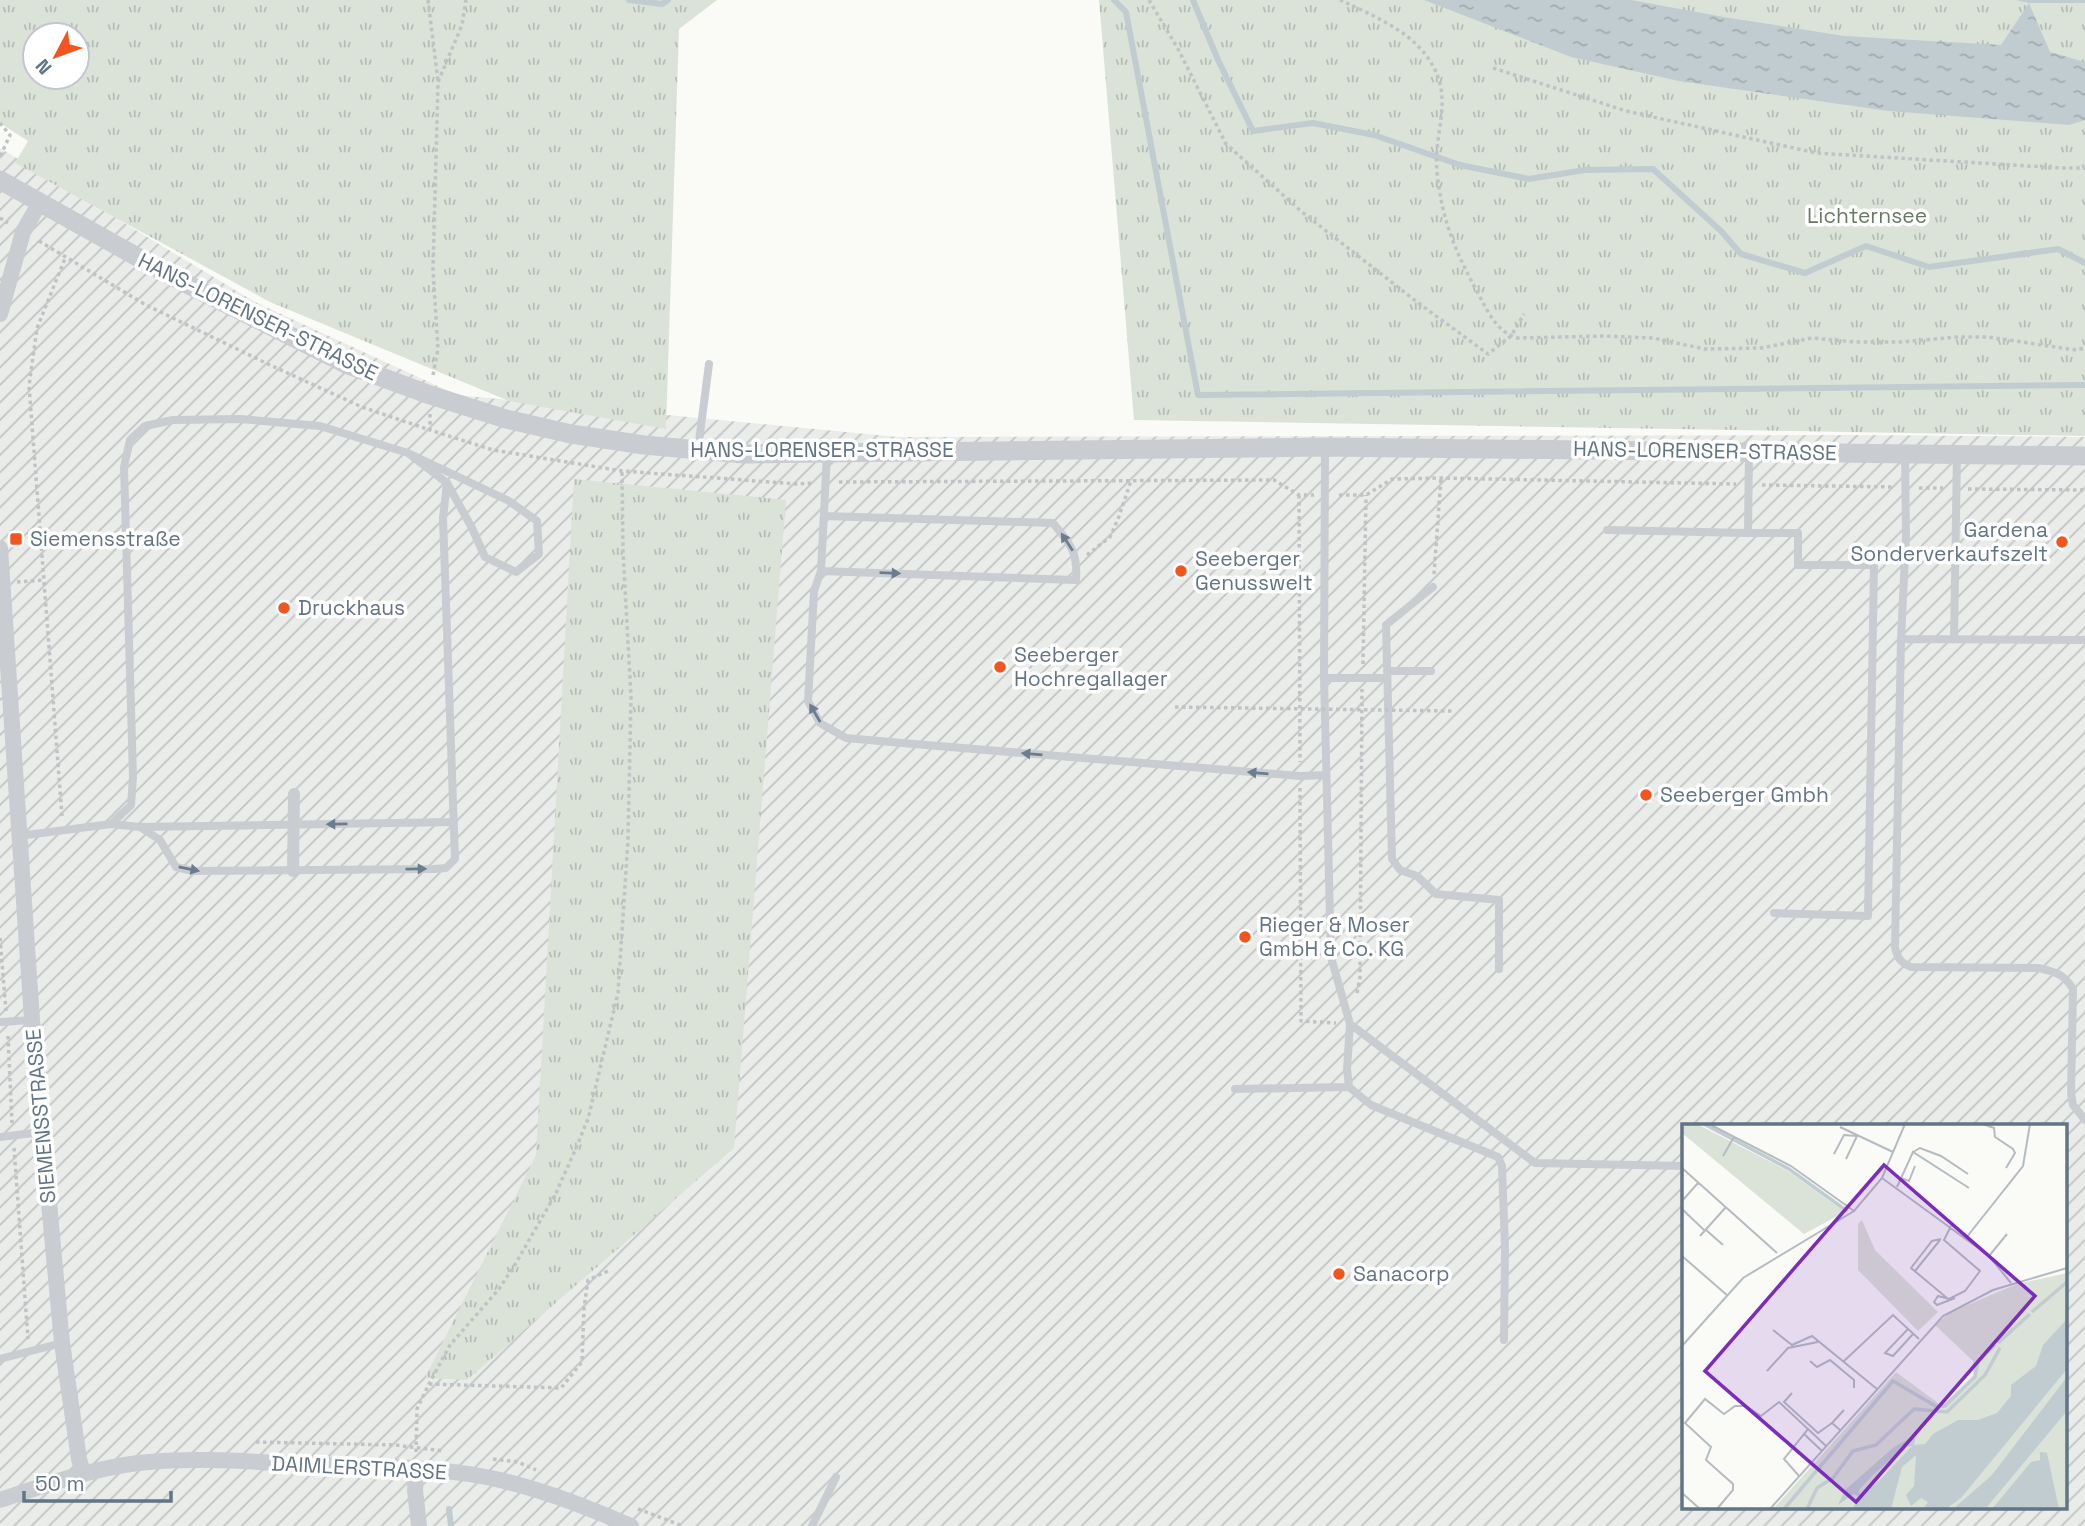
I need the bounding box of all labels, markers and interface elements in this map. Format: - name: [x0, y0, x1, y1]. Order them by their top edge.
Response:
- north arrow: [21, 21, 91, 91]
- text: N: [30, 54, 57, 80]
- park label: Lichternsee: [1807, 202, 1927, 229]
- street label: HANS-LORENSER-STRASSE: [134, 247, 383, 386]
- street label: HANS-LORENSER-STRASSE: [1573, 435, 1837, 466]
- street label: HANS-LORENSER-STRASSE: [690, 436, 954, 463]
- place label: Gardena Sonderverkaufszelt: [1850, 516, 2048, 567]
- place label: Siemensstraße: [30, 525, 181, 552]
- marker: Siemensstraße: [8, 531, 24, 547]
- one-way arrow: [1060, 532, 1073, 551]
- marker: Gardena Sonderverkaufszelt: [2054, 534, 2070, 550]
- place label: Seeberger Genusswelt: [1195, 545, 1313, 596]
- marker: Seeberger Genusswelt: [1173, 563, 1189, 579]
- one-way arrow: [879, 568, 901, 579]
- place label: Druckhaus: [298, 594, 405, 621]
- marker: Druckhaus: [276, 600, 292, 616]
- place label: Seeberger Hochregallager: [1014, 641, 1168, 692]
- marker: Seeberger Hochregallager: [992, 659, 1008, 675]
- one-way arrow: [809, 703, 821, 722]
- one-way arrow: [1020, 748, 1042, 759]
- one-way arrow: [1247, 767, 1269, 778]
- place label: Seeberger Gmbh: [1660, 781, 1829, 808]
- marker: Seeberger Gmbh: [1638, 787, 1654, 803]
- one-way arrow: [325, 818, 347, 829]
- one-way arrow: [178, 864, 200, 875]
- one-way arrow: [405, 864, 427, 875]
- place label: Rieger & Moser GmbH & Co. KG: [1259, 911, 1410, 962]
- marker: Rieger & Moser GmbH & Co. KG: [1237, 929, 1253, 945]
- street label: SIEMENSSTRASSE: [19, 1028, 62, 1204]
- inset map: [1682, 1124, 2068, 1508]
- place label: Sanacorp: [1353, 1260, 1450, 1287]
- marker: Sanacorp: [1331, 1266, 1347, 1282]
- street label: DAIMLERSTRASSE: [271, 1449, 447, 1486]
- scale bar: [24, 1460, 172, 1504]
- text: 50 m: [35, 1470, 85, 1497]

